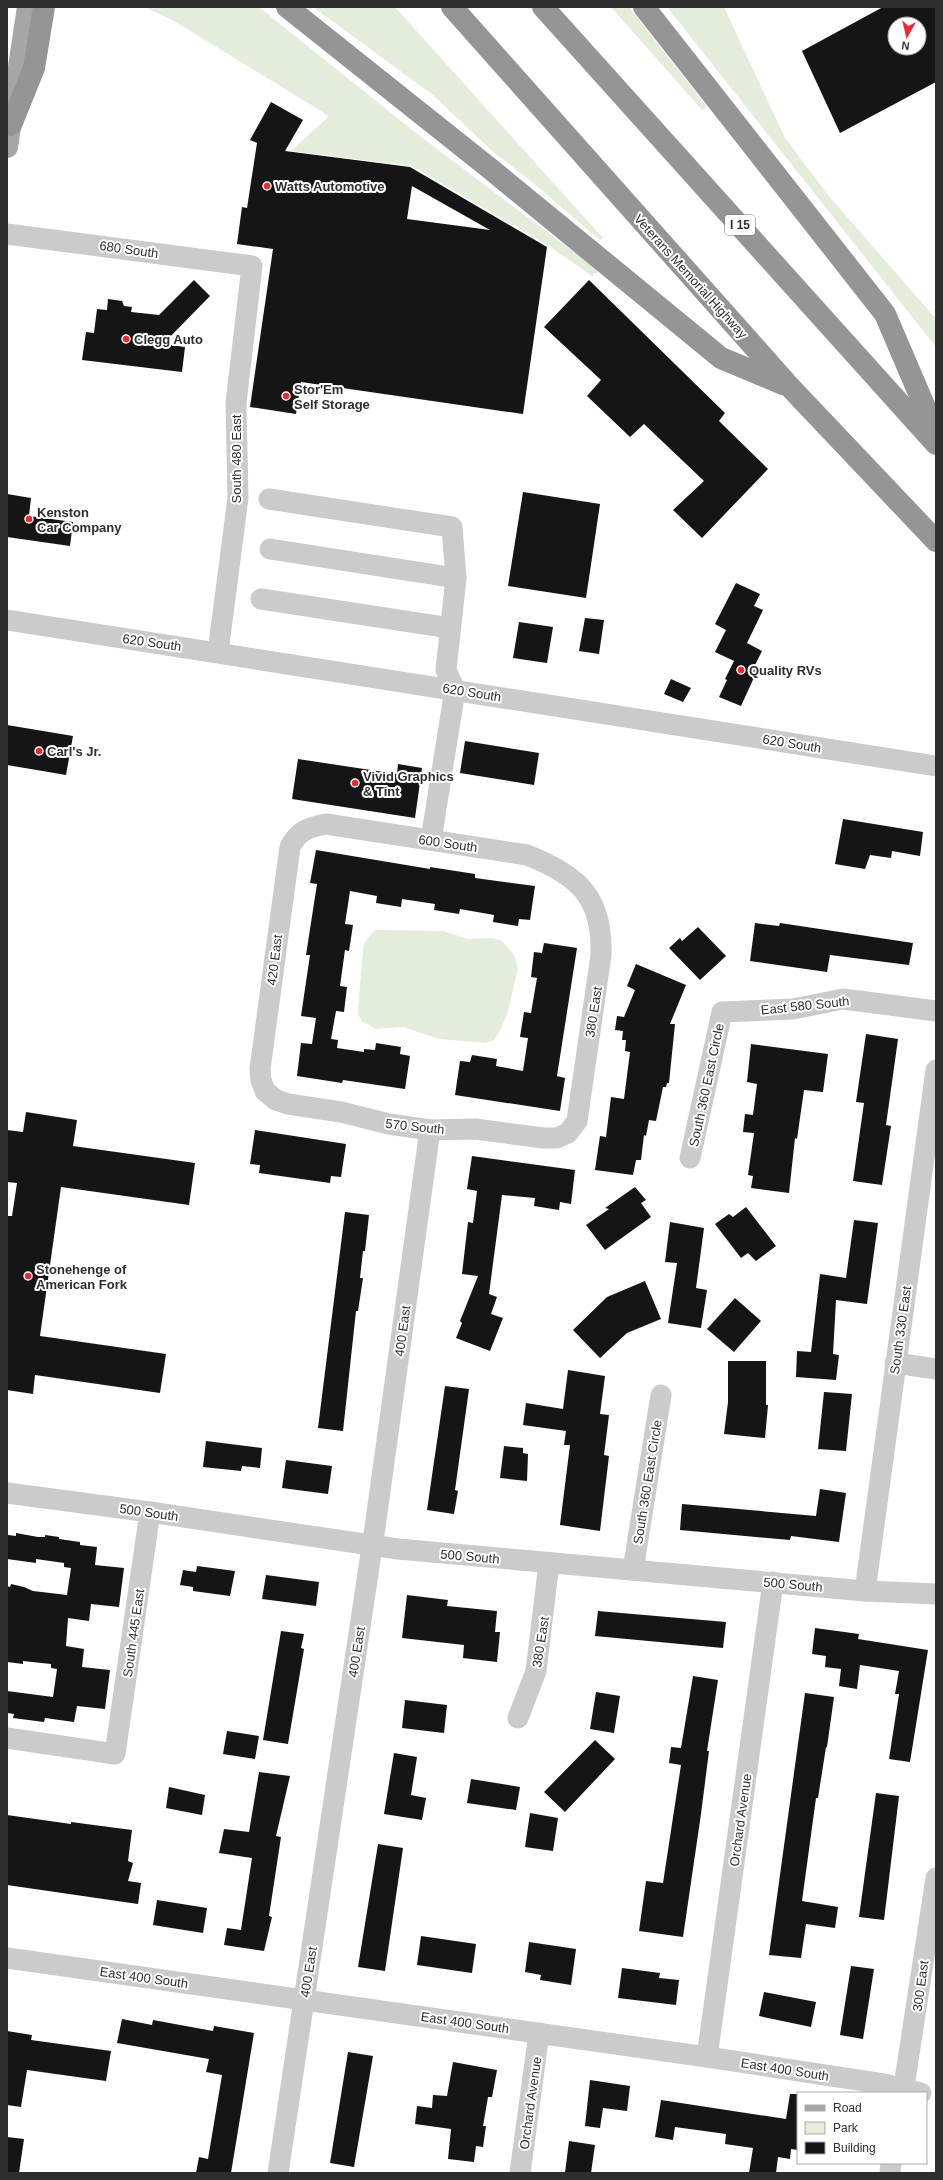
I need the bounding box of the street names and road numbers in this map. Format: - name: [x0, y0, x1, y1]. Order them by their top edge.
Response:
- street label: Veterans Memorial Highway: [631, 211, 751, 342]
- road number: I 15: [725, 215, 755, 235]
- street label: 680 South: [99, 238, 159, 261]
- street label: South 480 East: [229, 414, 244, 503]
- street label: 620 South: [122, 631, 182, 654]
- street label: 620 South: [441, 680, 502, 705]
- street label: 620 South: [761, 731, 822, 756]
- street label: 600 South: [418, 832, 478, 855]
- street label: 420 East: [264, 933, 285, 986]
- street label: 380 East: [582, 985, 605, 1039]
- street label: East 580 South: [760, 993, 850, 1018]
- street label: South 360 East Circle: [686, 1022, 727, 1148]
- street label: 570 South: [385, 1116, 445, 1137]
- street label: South 330 East: [887, 1285, 914, 1375]
- street label: 400 East: [391, 1304, 414, 1358]
- street label: South 360 East Circle: [630, 1419, 665, 1545]
- street label: 500 South: [119, 1501, 179, 1524]
- street label: 500 South: [440, 1546, 500, 1567]
- street label: 500 South: [763, 1574, 823, 1595]
- street label: South 445 East: [120, 1588, 147, 1678]
- street label: 380 East: [529, 1615, 552, 1669]
- street label: 400 East: [345, 1625, 368, 1679]
- street label: Orchard Avenue: [727, 1773, 754, 1868]
- street label: 400 East: [297, 1945, 320, 1999]
- street label: 300 East: [909, 1959, 932, 2013]
- street label: East 400 South: [99, 1964, 189, 1991]
- street label: East 400 South: [420, 2009, 510, 2036]
- street label: East 400 South: [740, 2055, 830, 2084]
- street label: Orchard Avenue: [517, 2056, 544, 2151]

